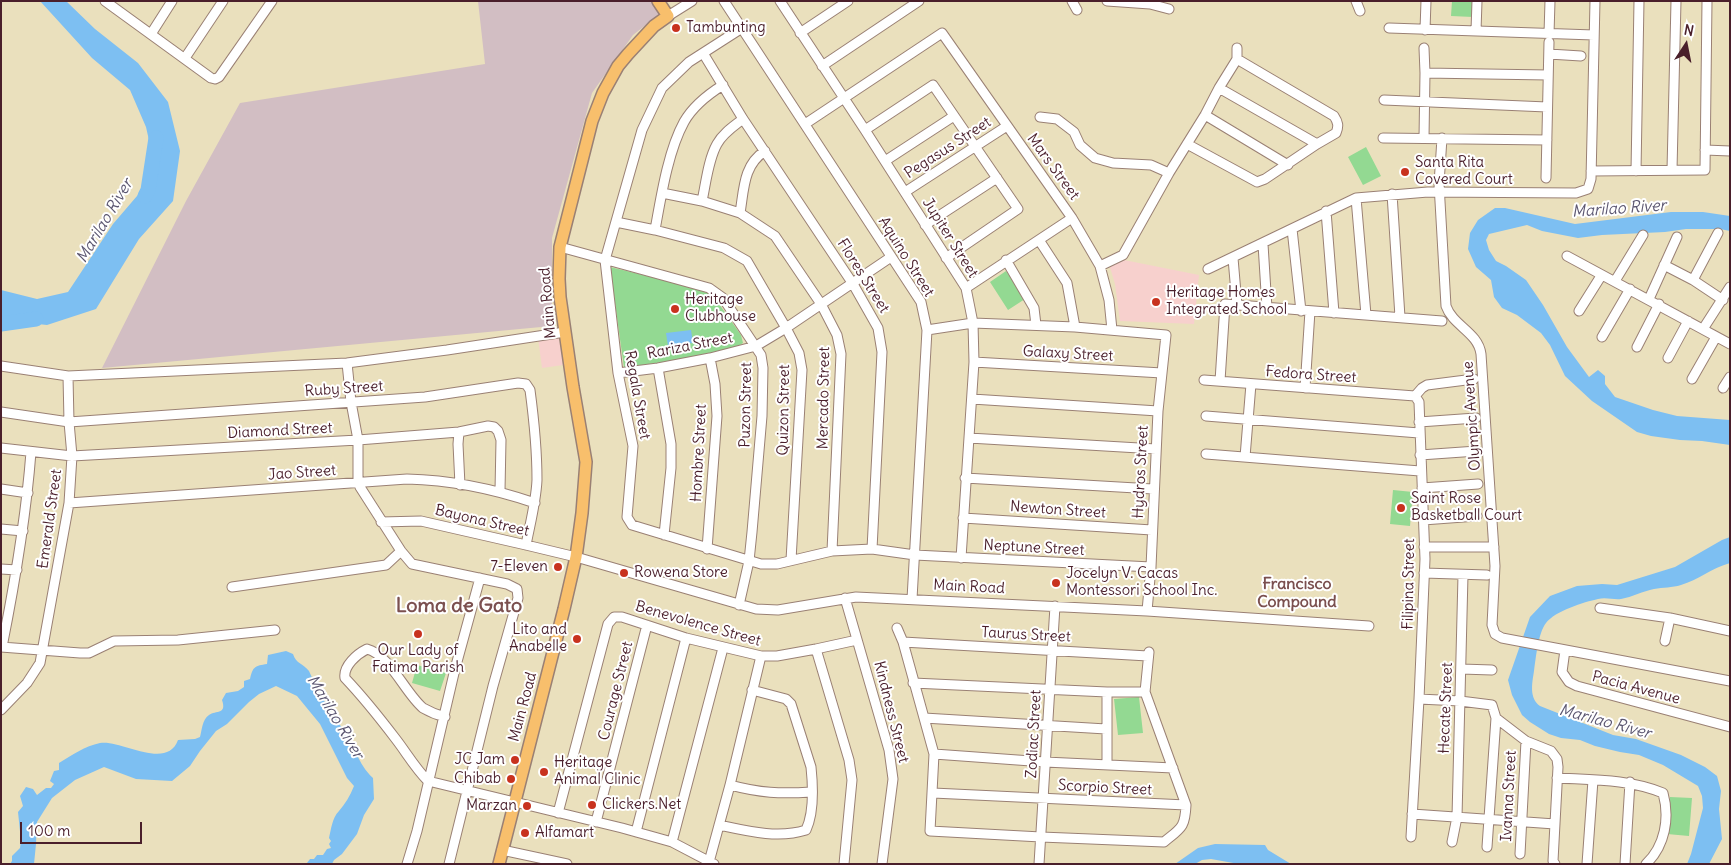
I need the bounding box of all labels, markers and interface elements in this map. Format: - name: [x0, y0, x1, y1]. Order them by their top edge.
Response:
- place label: Tambunting: [686, 19, 766, 37]
- north arrow: [1661, 20, 1711, 70]
- text: N: [1682, 21, 1695, 40]
- marker: Tambunting: [670, 22, 682, 34]
- street label: Pegasus Street: [901, 113, 995, 183]
- street label: Mars Street: [1023, 130, 1083, 204]
- place label: Santa Rita Covered Court: [1415, 154, 1513, 189]
- marker: Santa Rita Covered Court: [1399, 166, 1411, 178]
- water label: Marilao River: [73, 176, 137, 266]
- street label: Jupiter Street: [918, 195, 982, 281]
- water label: Marilao River: [1571, 196, 1667, 222]
- street label: Aquino Street: [874, 214, 938, 300]
- street label: Flores Street: [833, 235, 893, 317]
- street label: Main Road: [536, 267, 560, 339]
- place label: Heritage Homes Integrated School: [1166, 284, 1287, 319]
- place label: Heritage Clubhouse: [685, 291, 756, 326]
- marker: Heritage Homes Integrated School: [1150, 296, 1162, 308]
- marker: Heritage Clubhouse: [669, 303, 681, 315]
- street label: Rariza Street: [646, 329, 734, 363]
- street label: Galaxy Street: [1022, 343, 1114, 365]
- street label: Mercado Street: [814, 346, 834, 450]
- street label: Regala Street: [620, 349, 654, 441]
- street label: Olympic Avenue: [1459, 360, 1485, 472]
- street label: Puzon Street: [736, 362, 756, 448]
- street label: Fedora Street: [1265, 363, 1357, 387]
- street label: Quizon Street: [774, 364, 794, 456]
- street label: Ruby Street: [304, 377, 384, 401]
- street label: Hombre Street: [687, 404, 711, 502]
- street label: Diamond Street: [227, 419, 333, 443]
- street label: Hydros Street: [1130, 425, 1152, 519]
- street label: Jao Street: [267, 462, 337, 484]
- street label: Emerald Street: [34, 468, 66, 570]
- place label: Saint Rose Basketball Court: [1411, 490, 1522, 525]
- street label: Newton Street: [1010, 498, 1106, 522]
- street label: Bayona Street: [433, 501, 531, 541]
- marker: Saint Rose Basketball Court: [1395, 502, 1407, 514]
- street label: Neptune Street: [983, 536, 1085, 560]
- street label: Filipina Street: [1399, 538, 1419, 630]
- place label: 7-Eleven: [490, 558, 548, 576]
- marker: 7-Eleven: [552, 561, 564, 573]
- place label: Rowena Store: [634, 564, 728, 582]
- place label: Jocelyn V. Cacas Montessori School Inc.: [1066, 565, 1217, 600]
- marker: Rowena Store: [618, 567, 630, 579]
- district label: Francisco Compound: [1257, 574, 1337, 612]
- street label: Main Road: [933, 576, 1005, 598]
- marker: Jocelyn V. Cacas Montessori School Inc.: [1050, 577, 1062, 589]
- district label: Loma de Gato: [396, 594, 522, 618]
- street label: Benevolence Street: [633, 597, 763, 651]
- place label: Lito and Anabelle: [509, 621, 567, 656]
- street label: Taurus Street: [981, 624, 1071, 646]
- marker: Our Lady of Fatima Parish: [412, 628, 424, 640]
- marker: Lito and Anabelle: [571, 633, 583, 645]
- street label: Courage Street: [595, 640, 637, 742]
- place label: Our Lady of Fatima Parish: [372, 642, 464, 677]
- street label: Kindness Street: [870, 659, 912, 765]
- street label: Hecate Street: [1435, 662, 1457, 754]
- street label: Pacia Avenue: [1590, 668, 1682, 708]
- street label: Main Road: [505, 670, 541, 744]
- water label: Marilao River: [303, 672, 367, 762]
- street label: Zodiac Street: [1023, 689, 1045, 779]
- water label: Marilao River: [1557, 701, 1653, 743]
- street label: Ivanna Street: [1498, 750, 1520, 842]
- place label: JC Jam: [454, 751, 505, 769]
- marker: JC Jam: [509, 754, 521, 766]
- place label: Heritage Animal Clinic: [554, 754, 641, 789]
- marker: Heritage Animal Clinic: [538, 766, 550, 778]
- place label: Chibab: [454, 770, 501, 788]
- marker: Chibab: [505, 773, 517, 785]
- street label: Scorpio Street: [1057, 777, 1153, 799]
- place label: Clickers.Net: [602, 796, 681, 814]
- place label: Marzan: [466, 797, 517, 815]
- marker: Clickers.Net: [586, 799, 598, 811]
- marker: Marzan: [521, 800, 533, 812]
- scale bar: [22, 812, 145, 844]
- text: 100 m: [28, 821, 70, 840]
- place label: Alfamart: [535, 824, 594, 842]
- marker: Alfamart: [519, 827, 531, 839]

